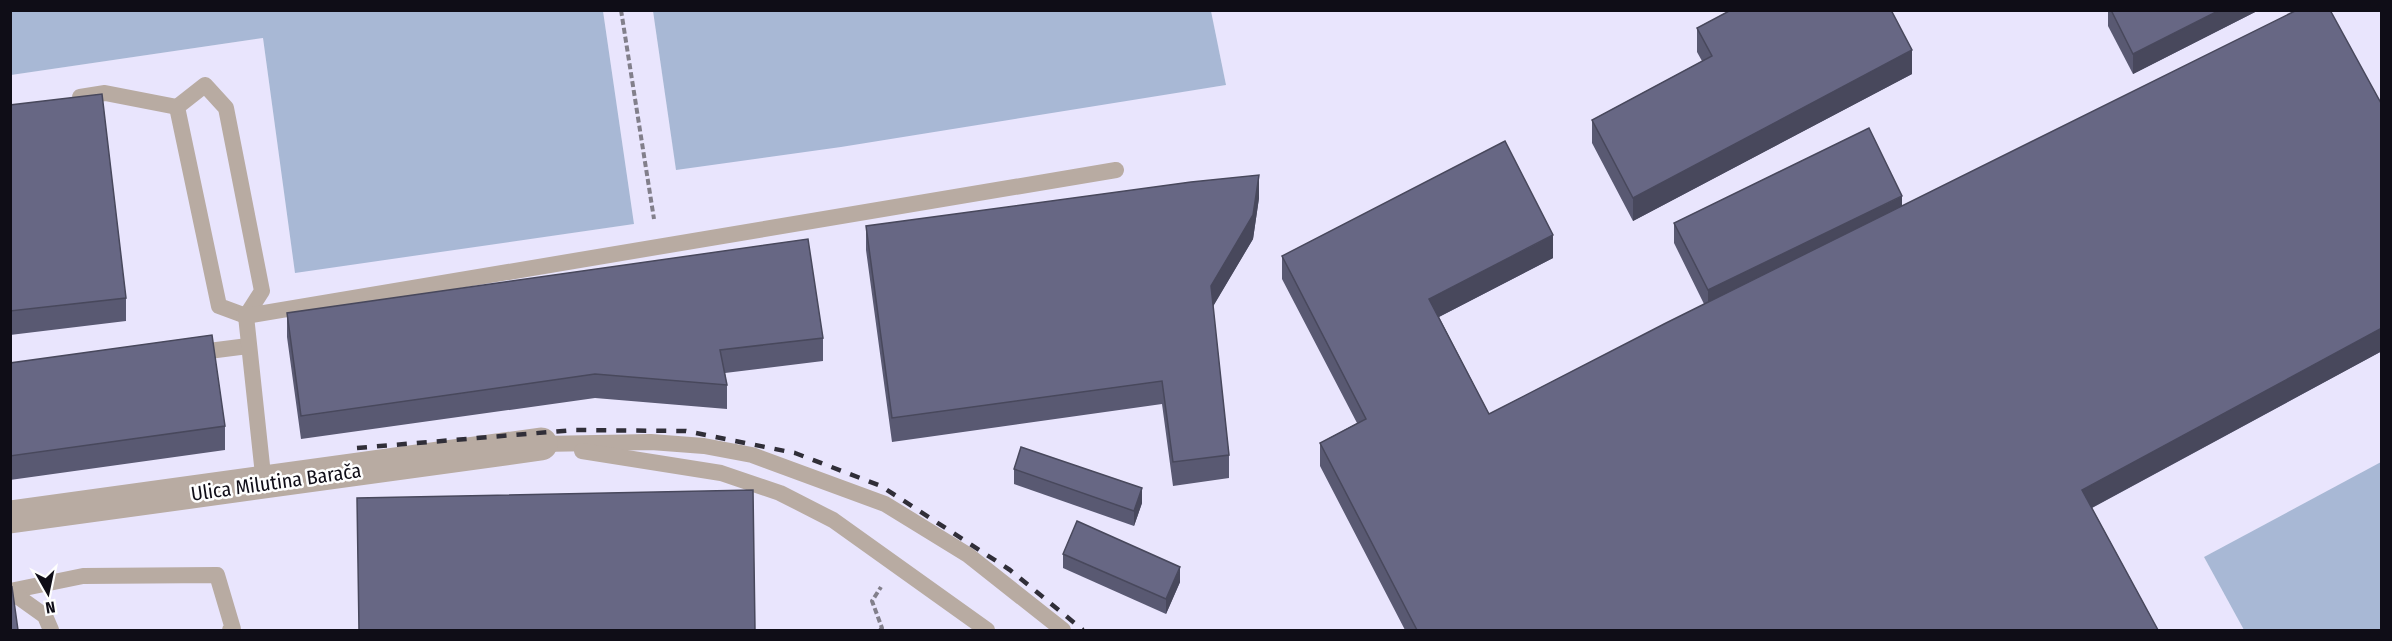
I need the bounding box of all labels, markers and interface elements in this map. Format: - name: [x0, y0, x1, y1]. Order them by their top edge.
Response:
- street label: Ulica Milutina Barača: [189, 458, 363, 506]
- north arrow: [18, 563, 78, 623]
- text: N: [44, 597, 56, 617]

